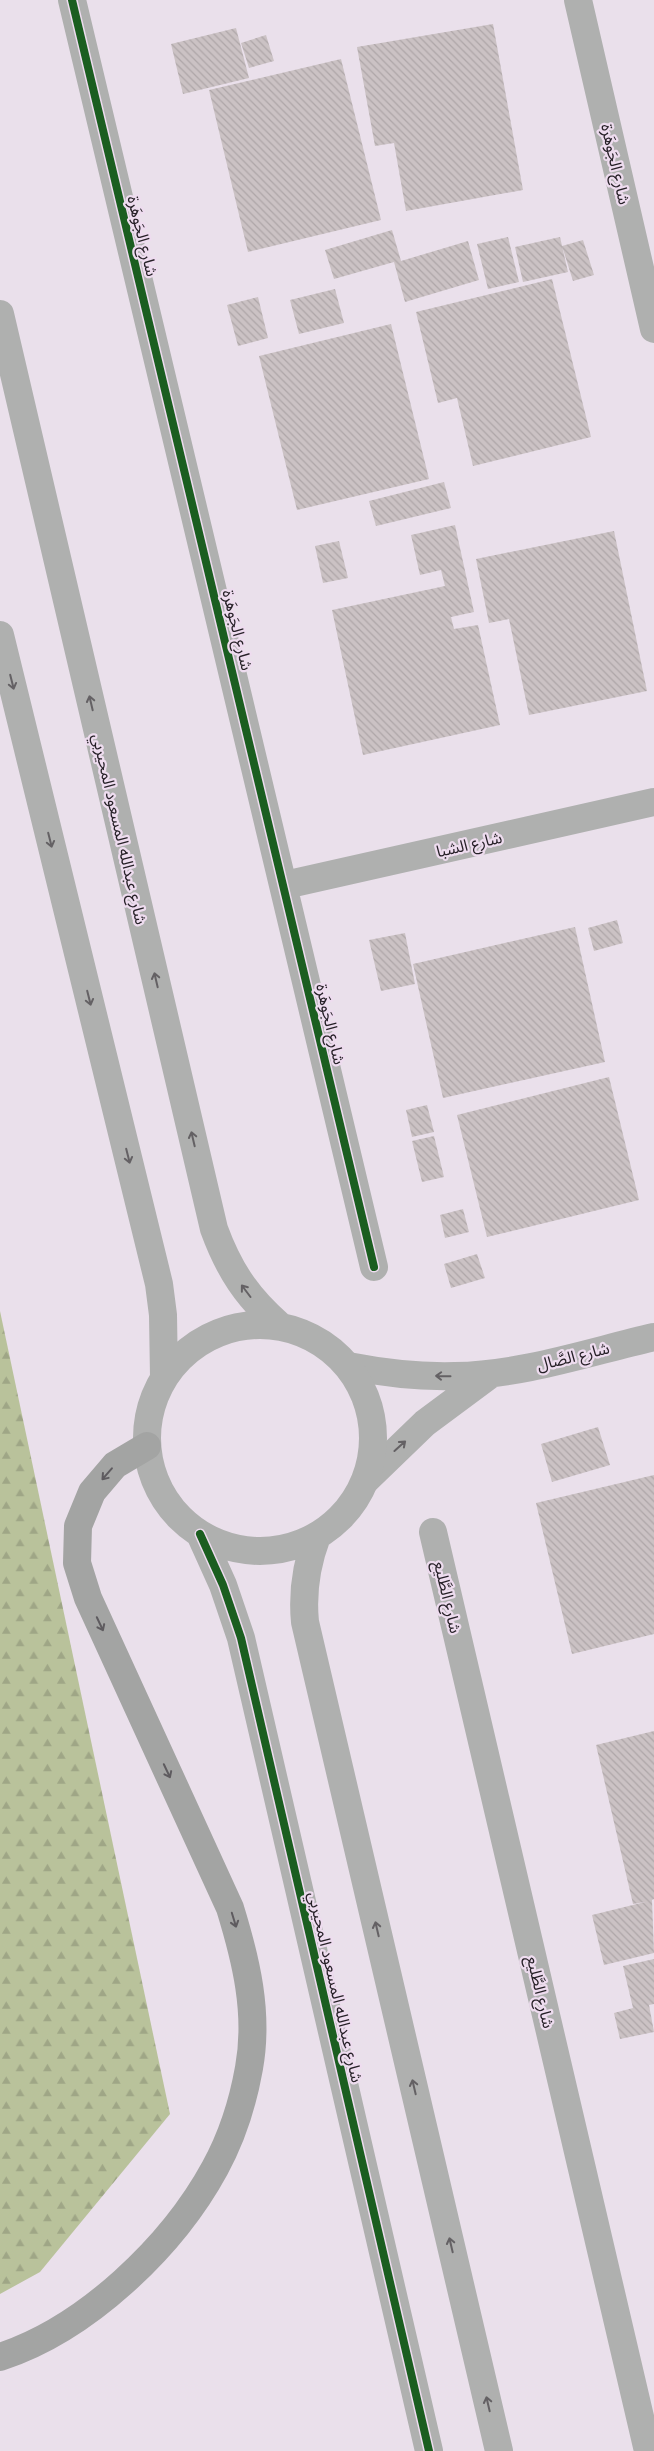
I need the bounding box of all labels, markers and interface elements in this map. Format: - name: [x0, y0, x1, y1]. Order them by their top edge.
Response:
- street label: شارع الجَوهَرة: [594, 122, 633, 207]
- street label: شارع الجَوهَرة: [120, 194, 161, 279]
- street label: شارع الجَوهَرة: [215, 588, 256, 673]
- one-way arrow: [8, 674, 17, 690]
- one-way arrow: [86, 695, 95, 711]
- street label: شارع عبدالله المسعود المحيربي: [85, 732, 150, 927]
- street label: شارع الشبا: [435, 829, 505, 864]
- one-way arrow: [46, 832, 55, 848]
- one-way arrow: [151, 973, 160, 989]
- street label: شارع الجَوهَرة: [309, 982, 348, 1067]
- one-way arrow: [85, 990, 94, 1006]
- one-way arrow: [188, 1131, 197, 1147]
- one-way arrow: [124, 1147, 133, 1163]
- one-way arrow: [240, 1285, 251, 1298]
- street label: شارع الصَّال: [535, 1339, 612, 1378]
- one-way arrow: [435, 1371, 452, 1381]
- one-way arrow: [394, 1440, 407, 1451]
- one-way arrow: [102, 1467, 113, 1480]
- street label: شارع الطَّليع: [427, 1559, 464, 1636]
- one-way arrow: [95, 1616, 105, 1631]
- one-way arrow: [163, 1763, 173, 1778]
- street label: شارع عبدالله المسعود المحيربي: [301, 1890, 366, 2085]
- one-way arrow: [229, 1911, 239, 1927]
- one-way arrow: [372, 1921, 381, 1937]
- street label: شارع الطَّليع: [520, 1954, 557, 2031]
- one-way arrow: [409, 2080, 418, 2096]
- one-way arrow: [446, 2238, 455, 2254]
- one-way arrow: [483, 2396, 492, 2412]

